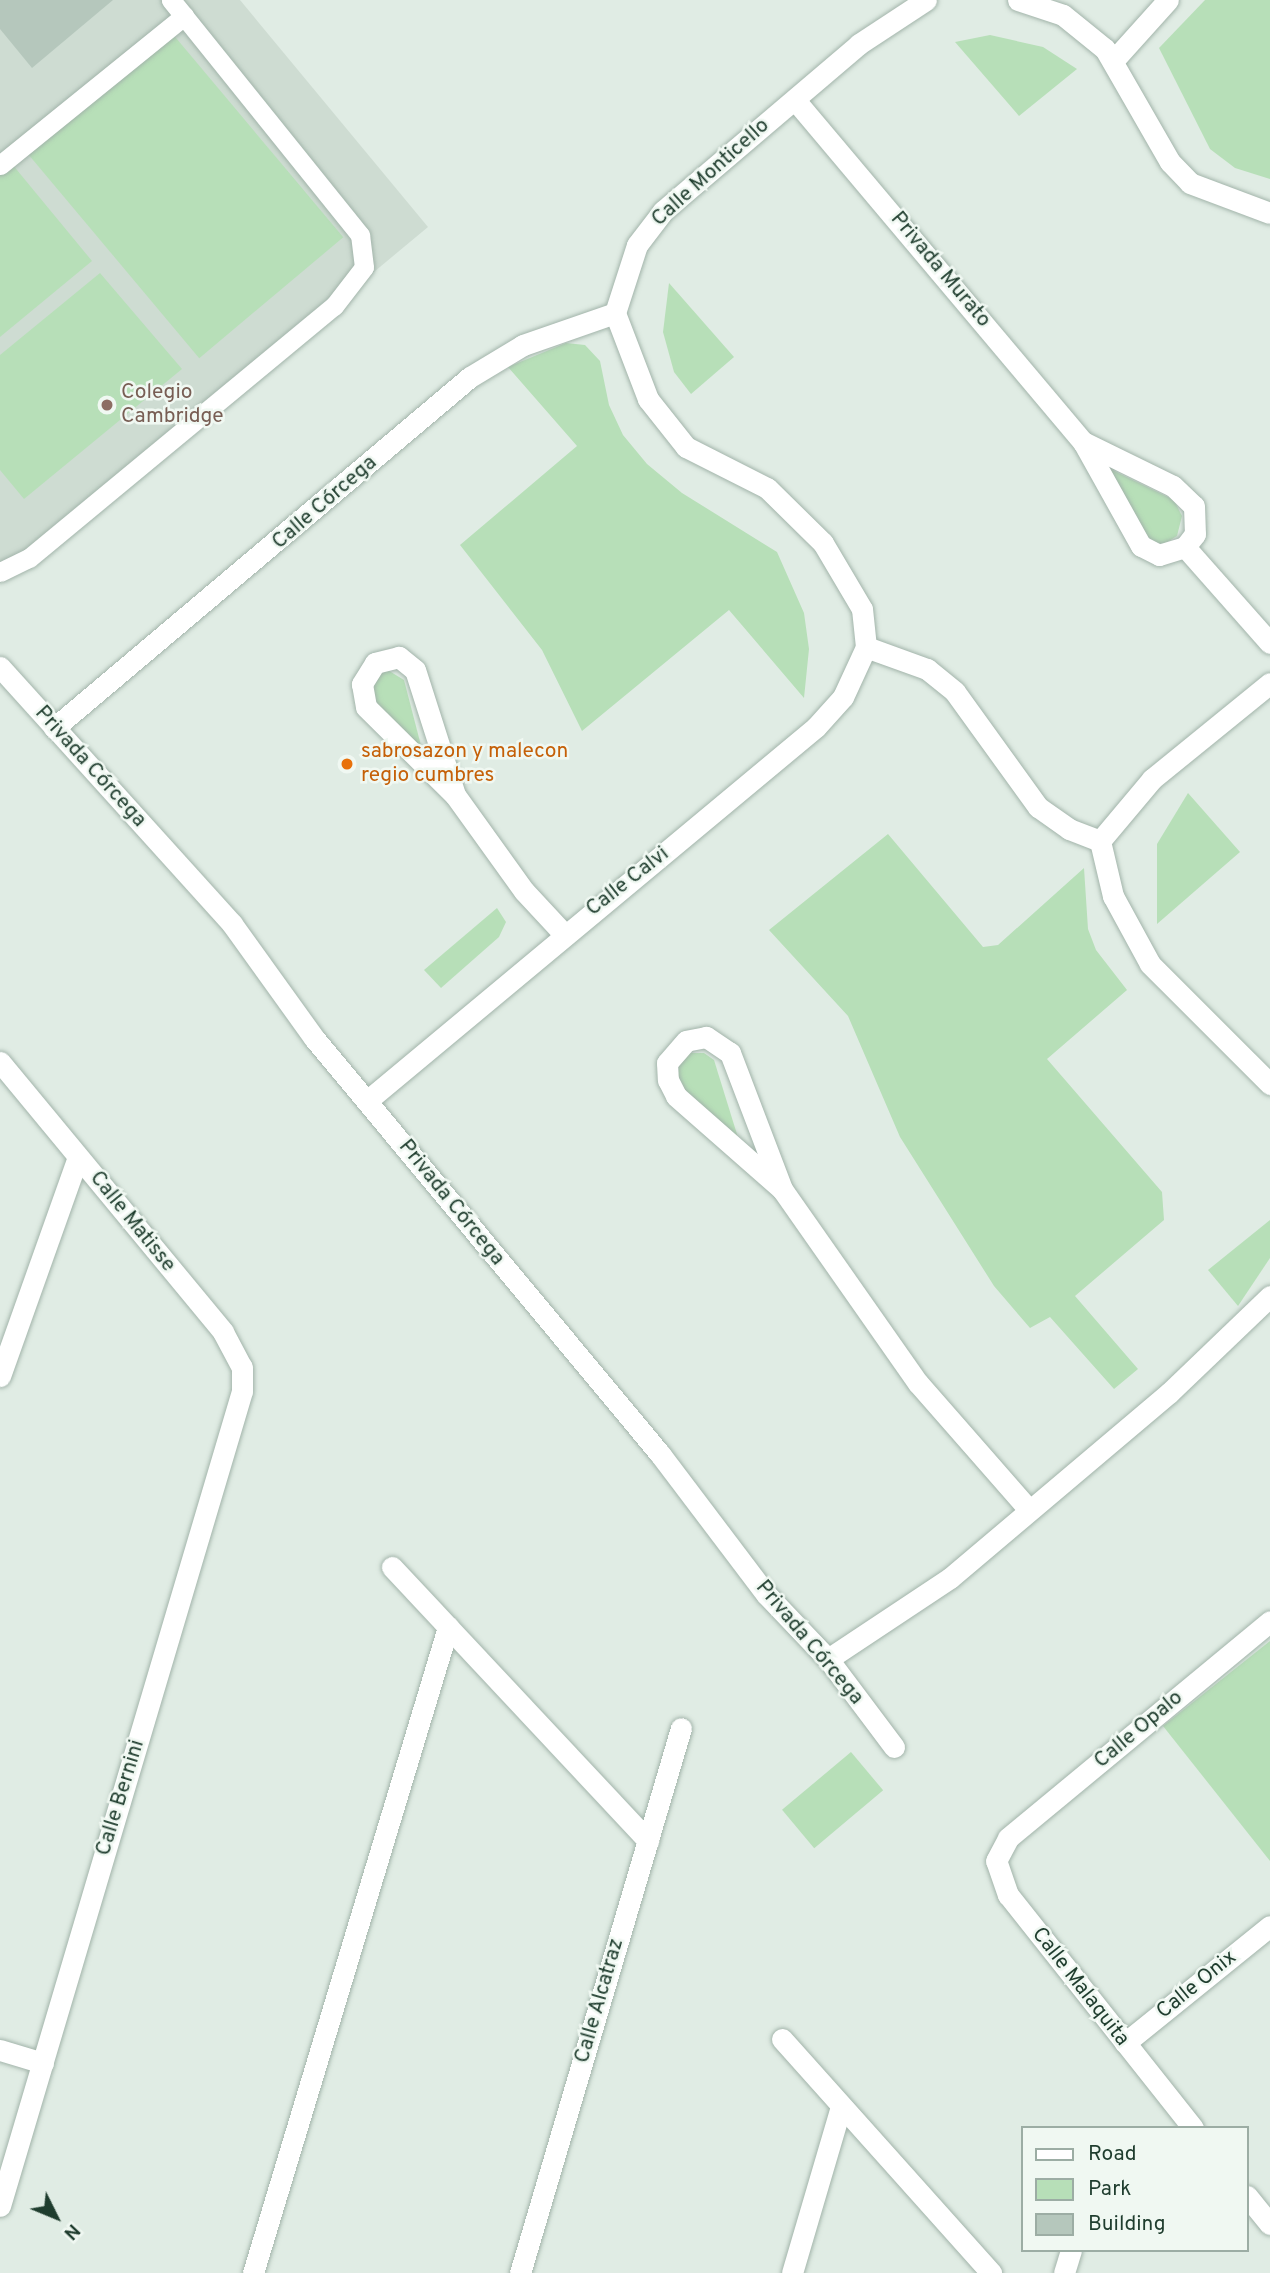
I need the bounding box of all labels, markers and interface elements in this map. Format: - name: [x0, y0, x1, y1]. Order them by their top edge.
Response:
- street label: Calle Monticello: [647, 114, 775, 232]
- street label: Privada Murato: [884, 207, 996, 333]
- place label: Colegio Cambridge: [121, 380, 224, 430]
- marker: Colegio Cambridge: [99, 397, 115, 413]
- street label: Calle Córcega: [268, 451, 382, 555]
- street label: Privada Córcega: [29, 701, 151, 833]
- place label: sabrosazon y malecon regio cumbres: [361, 739, 568, 789]
- marker: sabrosazon y malecon regio cumbres: [339, 756, 355, 772]
- street label: Calle Calvi: [582, 842, 674, 922]
- street label: Privada Córcega: [393, 1135, 509, 1271]
- street label: Calle Matisse: [84, 1166, 180, 1278]
- street label: Privada Córcega: [750, 1576, 868, 1710]
- street label: Calle Opalo: [1090, 1686, 1188, 1774]
- street label: Calle Bernini: [91, 1737, 151, 1859]
- street label: Calle Malaquita: [1026, 1923, 1134, 2051]
- street label: Calle Alcatraz: [570, 1935, 630, 2067]
- street label: Calle Onix: [1152, 1945, 1242, 2025]
- legend: [1021, 2126, 1249, 2252]
- text: Road: [1088, 2141, 1137, 2168]
- text: Park: [1088, 2176, 1131, 2203]
- north arrow: [21, 2182, 91, 2252]
- text: Building: [1088, 2211, 1166, 2238]
- text: N: [58, 2218, 85, 2244]

